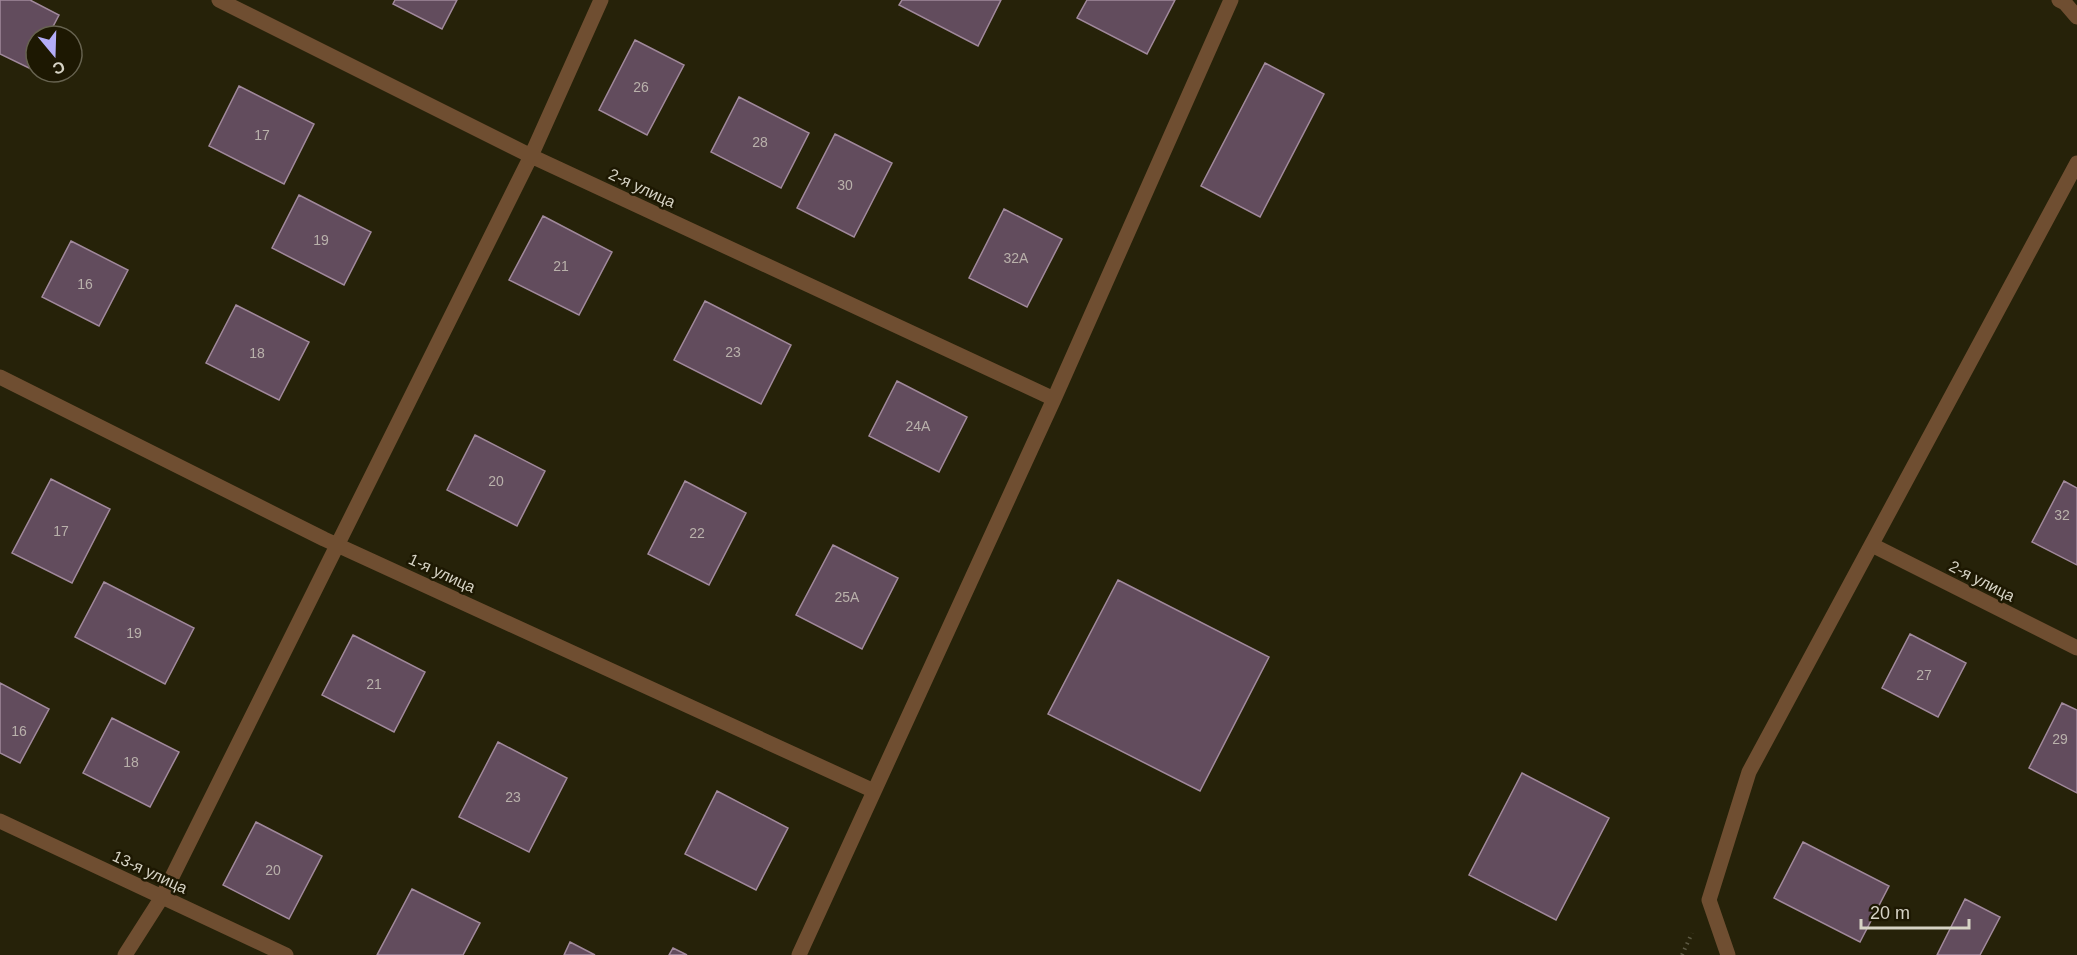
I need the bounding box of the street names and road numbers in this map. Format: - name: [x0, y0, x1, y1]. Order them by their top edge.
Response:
- street label: 2-я улица: [606, 165, 678, 211]
- street label: 1-я улица: [406, 550, 478, 596]
- street label: 2-я улица: [1946, 557, 2018, 605]
- street label: 13-я улица: [110, 847, 190, 897]

